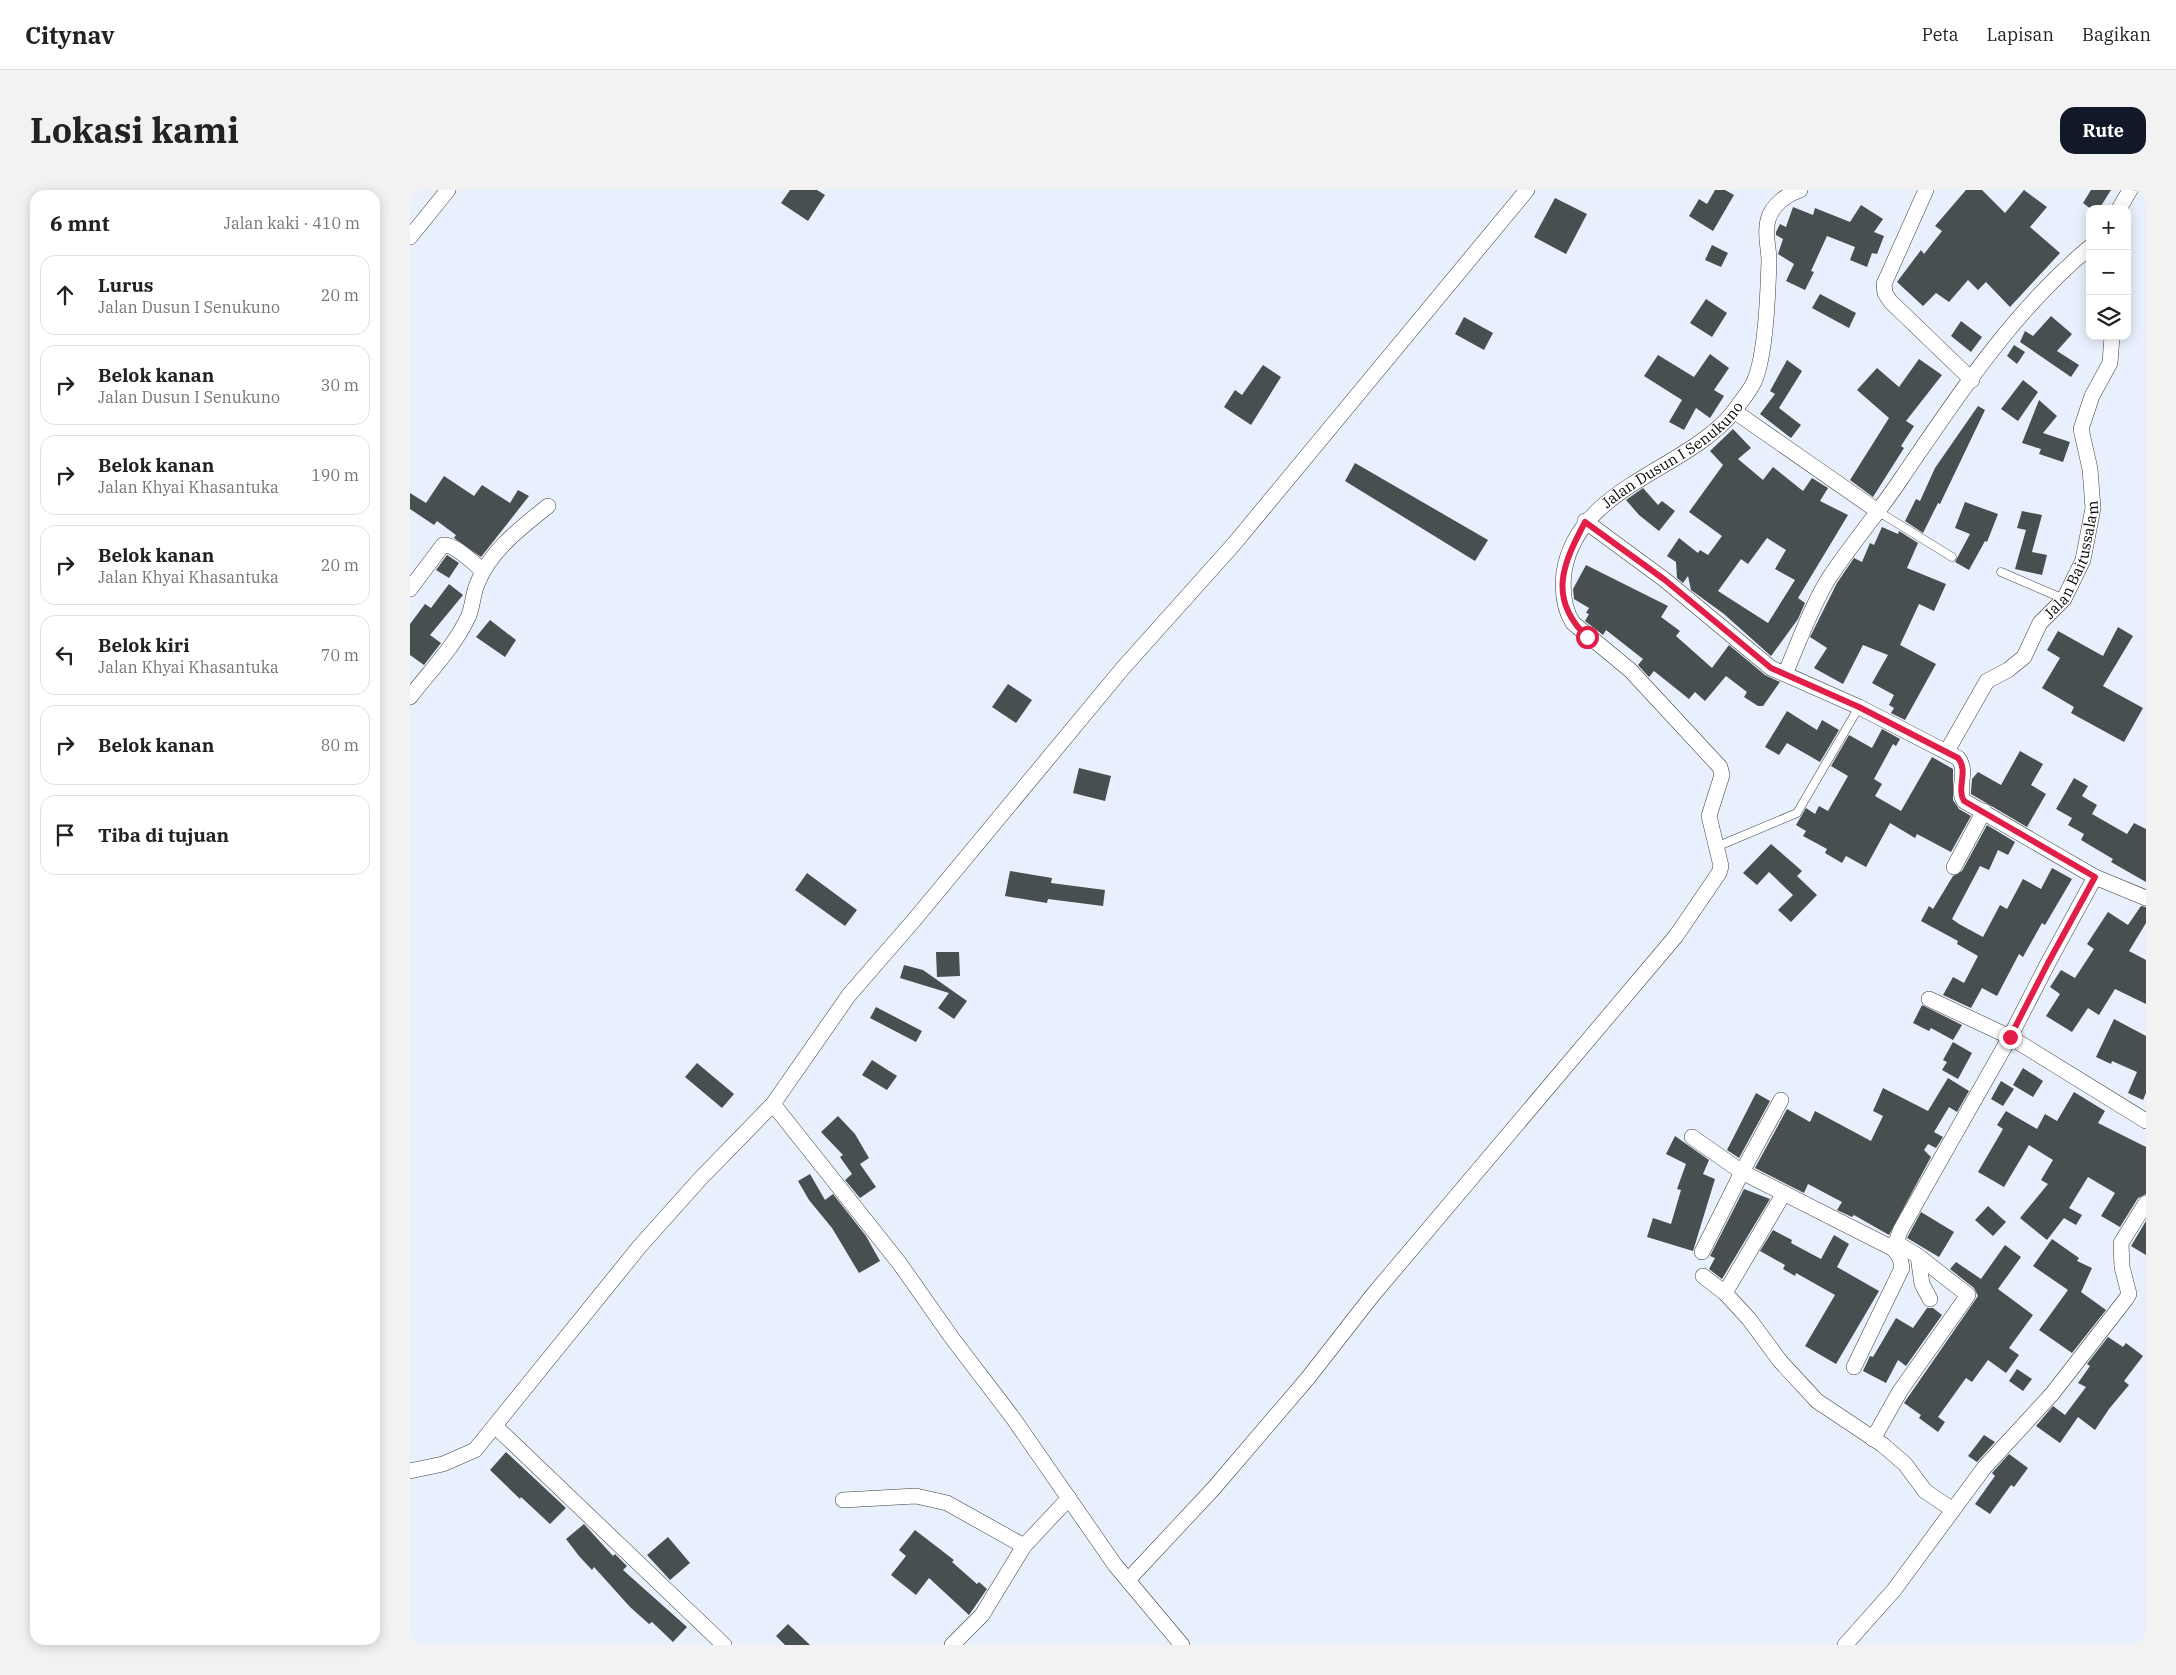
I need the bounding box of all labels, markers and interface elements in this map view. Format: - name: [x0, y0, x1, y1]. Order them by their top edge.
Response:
- text: Citynav: [25, 19, 114, 51]
- text: Peta: [1922, 23, 1959, 46]
- text: Lapisan: [1987, 23, 2054, 46]
- text: Bagikan: [2082, 23, 2151, 46]
- text: Lokasi kami: [30, 107, 239, 153]
- button: Rute: [2060, 107, 2146, 154]
- map controls: [2086, 205, 2131, 340]
- button: +: [2086, 205, 2131, 250]
- text: 6 mnt: [50, 209, 110, 237]
- text: Jalan kaki · 410 m: [224, 213, 360, 233]
- button: −: [2086, 250, 2131, 295]
- text: Lurus: [98, 273, 153, 297]
- icon: ahead: [51, 281, 79, 309]
- text: 20 m: [321, 285, 359, 305]
- button: layers: [2086, 295, 2131, 340]
- text: Jalan Dusun I Senukuno: [98, 297, 280, 317]
- text: Belok kanan: [98, 363, 214, 387]
- icon: right: [51, 371, 79, 399]
- text: 30 m: [321, 375, 359, 395]
- text: Jalan Dusun I Senukuno: [98, 387, 280, 407]
- street label: Jalan Dusun I Senukuno: [1597, 398, 1747, 512]
- text: Belok kanan: [98, 453, 214, 477]
- icon: right: [51, 461, 79, 489]
- text: 190 m: [311, 465, 359, 485]
- text: Jalan Khyai Khasantuka: [98, 477, 279, 497]
- street label: Jalan Baitussalam: [2040, 500, 2103, 623]
- text: Belok kanan: [98, 543, 214, 567]
- icon: right: [51, 551, 79, 579]
- text: 20 m: [321, 555, 359, 575]
- text: Jalan Khyai Khasantuka: [98, 567, 279, 587]
- route start: [1576, 626, 1599, 649]
- text: Belok kiri: [98, 633, 190, 657]
- icon: left: [51, 641, 79, 669]
- text: 70 m: [321, 645, 359, 665]
- text: Jalan Khyai Khasantuka: [98, 657, 279, 677]
- icon: right: [51, 731, 79, 759]
- text: Belok kanan: [98, 733, 214, 757]
- text: 80 m: [321, 735, 359, 755]
- icon: arrive: [51, 821, 79, 849]
- text: Tiba di tujuan: [98, 823, 229, 847]
- route end: [1999, 1026, 2022, 1049]

